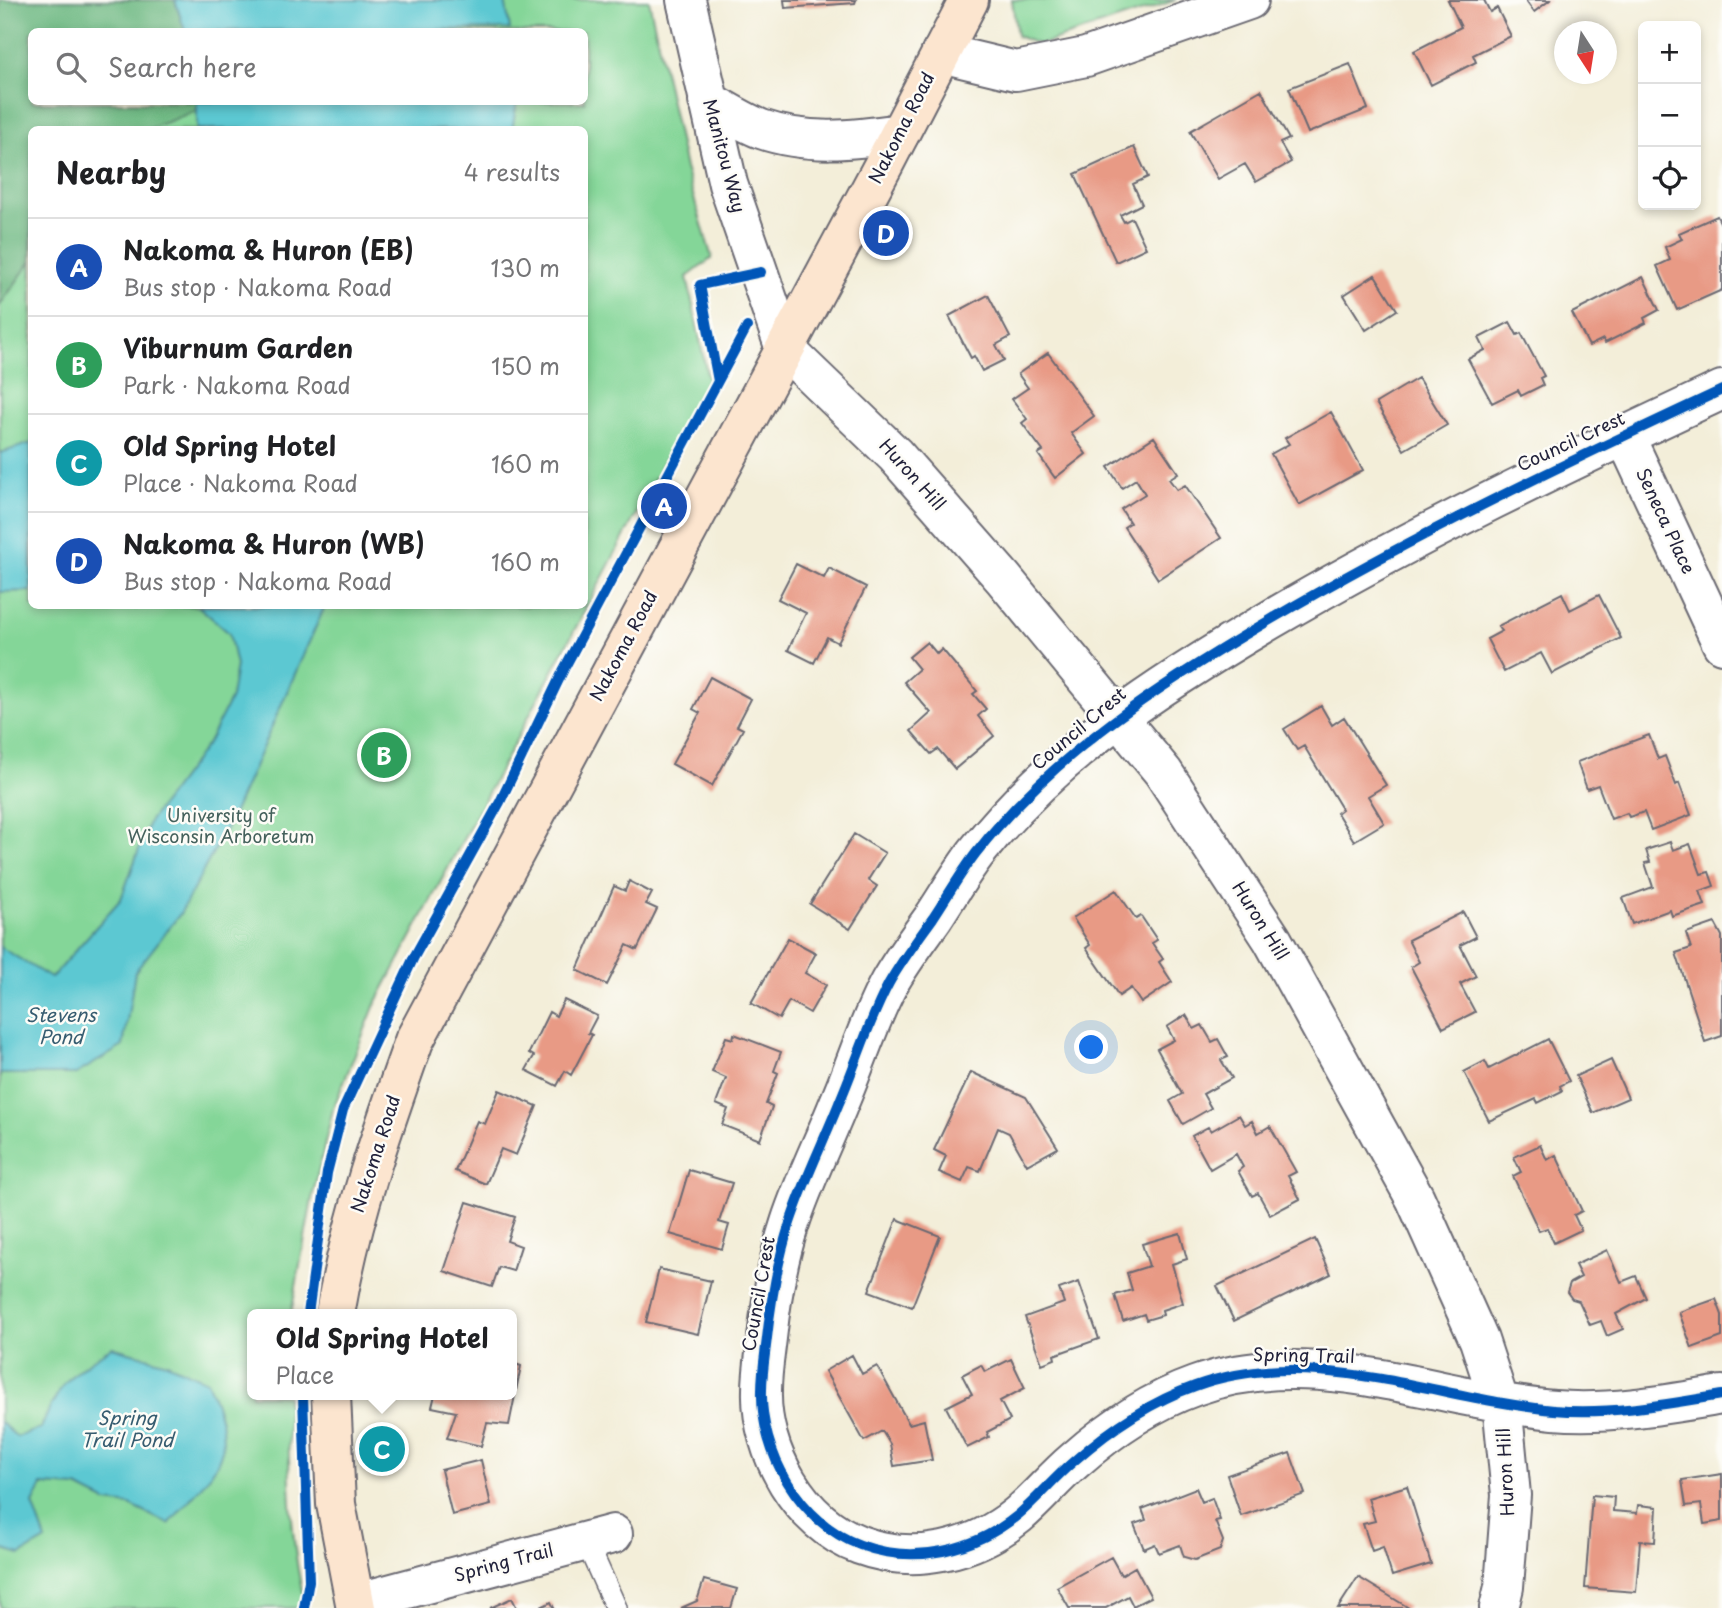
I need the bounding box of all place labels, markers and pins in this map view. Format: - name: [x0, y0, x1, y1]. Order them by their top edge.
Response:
- pin: D: [863, 207, 909, 259]
- pin: A: [641, 480, 687, 532]
- pin: B: [361, 729, 407, 781]
- pin: C: [359, 1423, 405, 1475]

